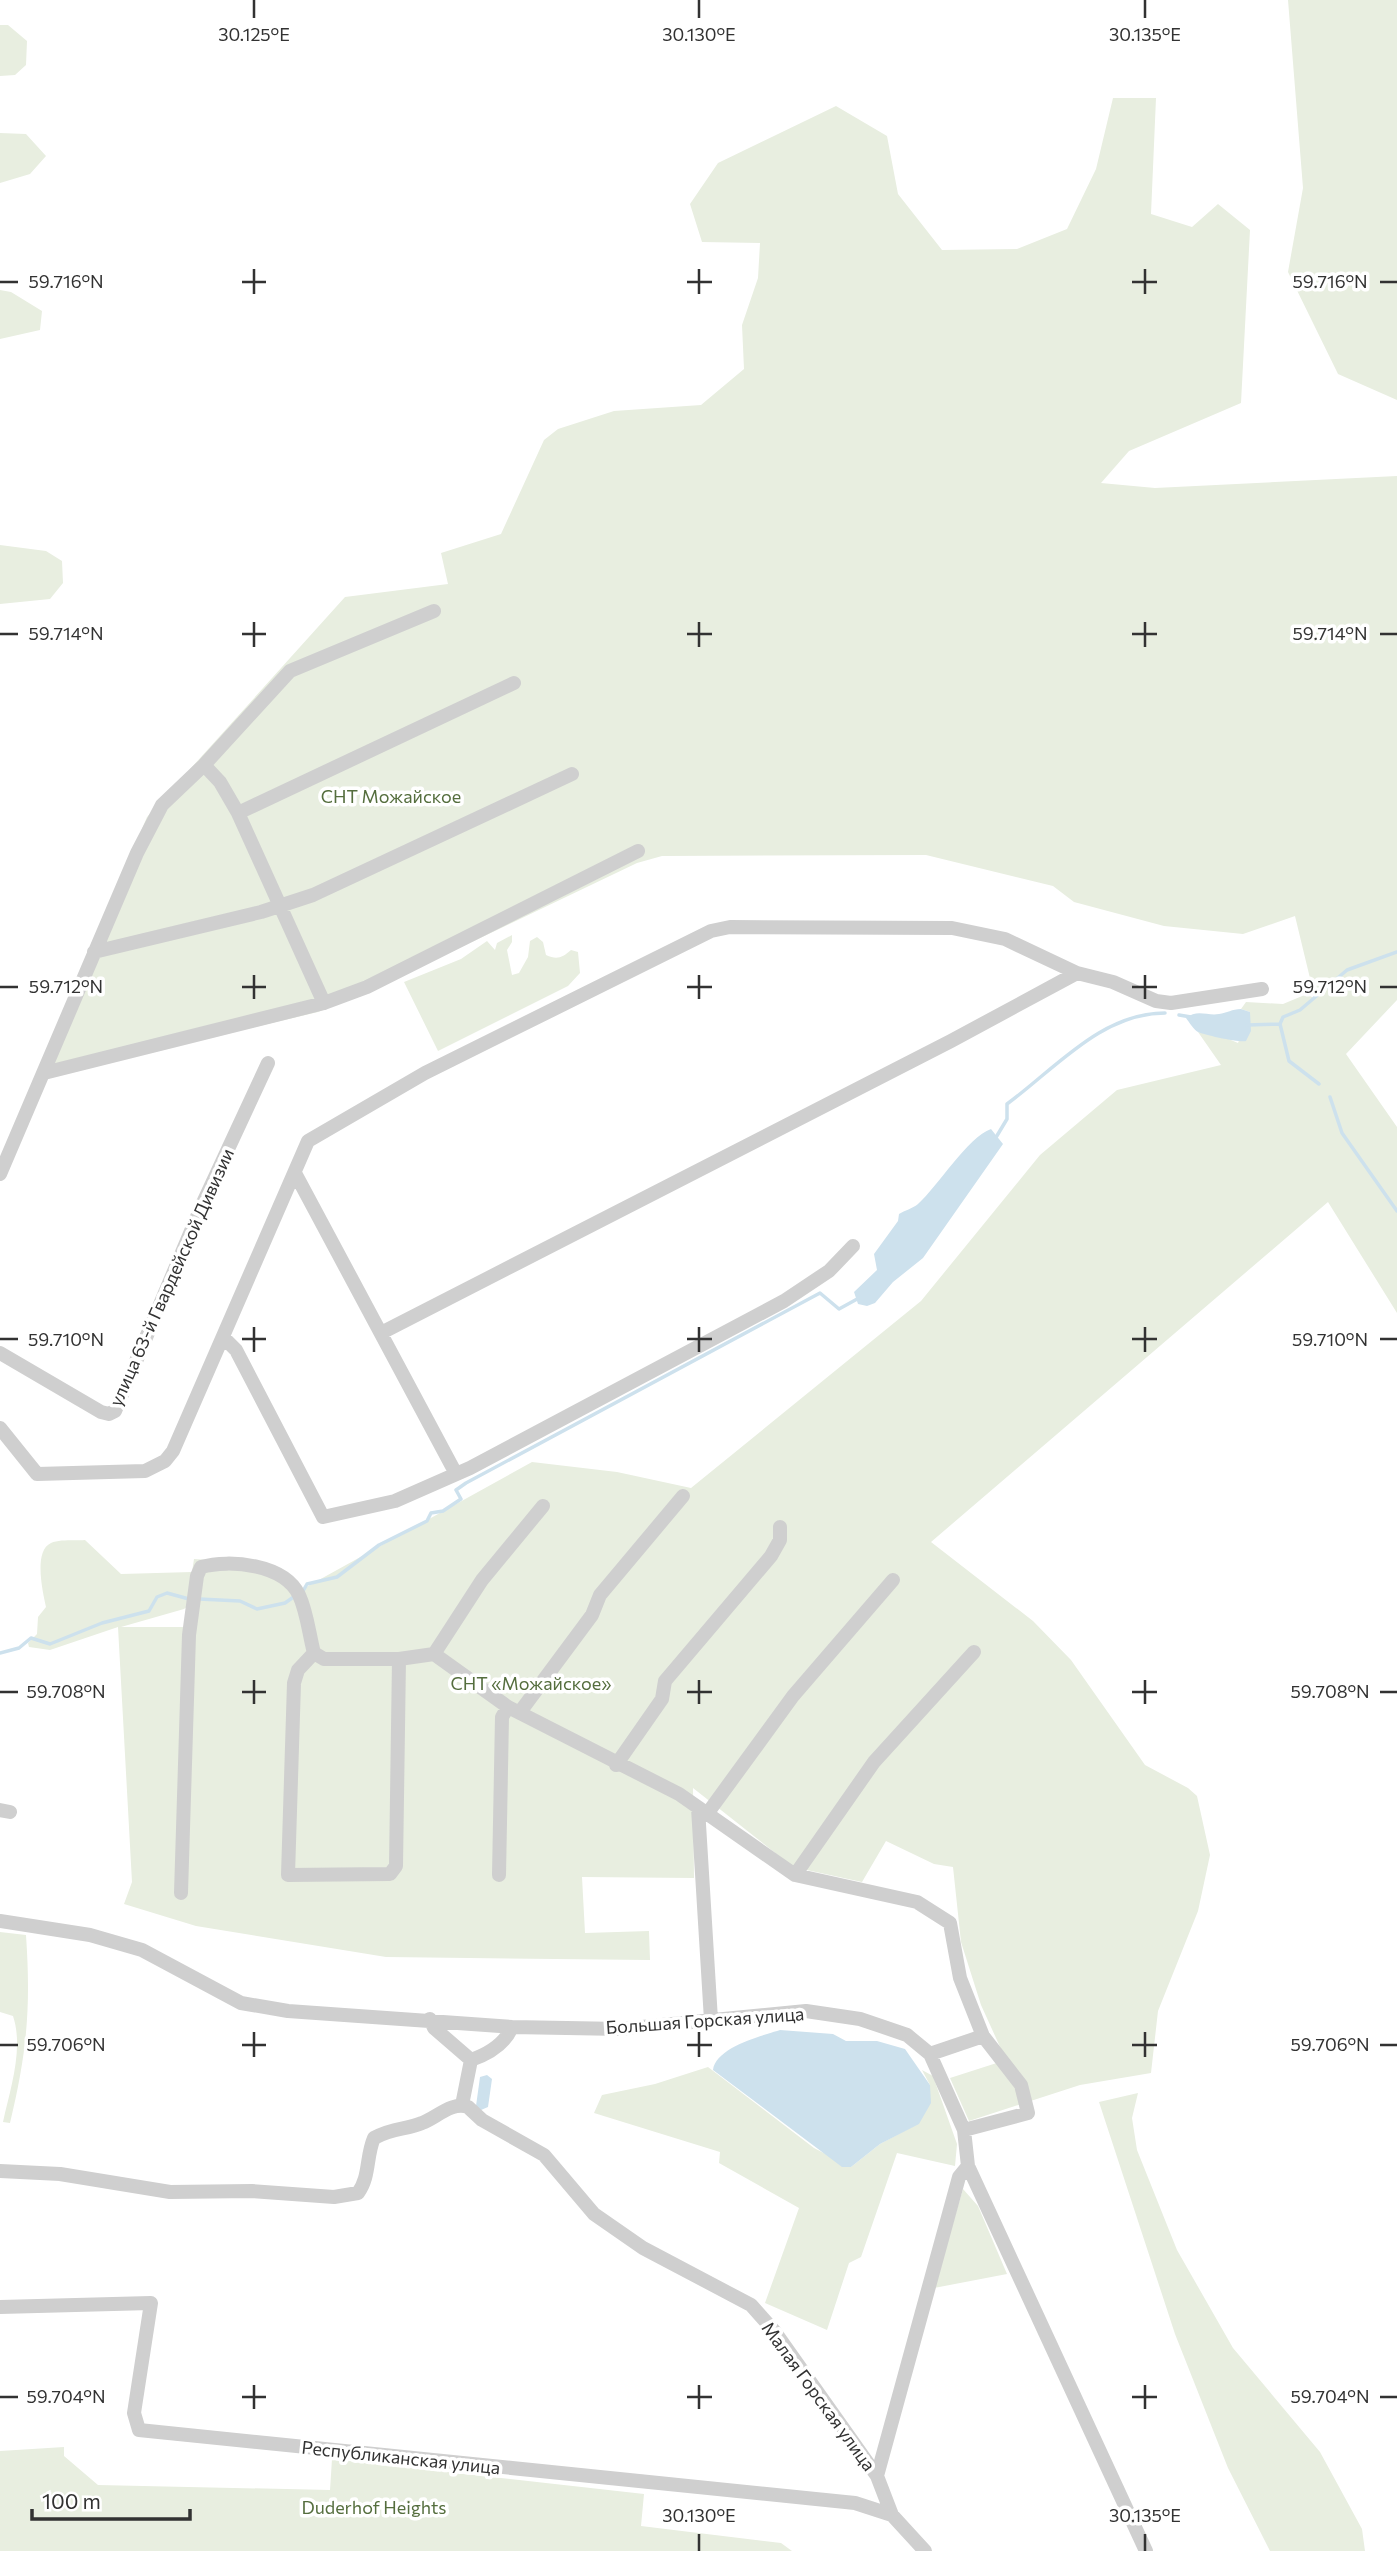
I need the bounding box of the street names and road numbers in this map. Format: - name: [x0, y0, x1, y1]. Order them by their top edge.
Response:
- street label: улица 63-й Гвардейской Дивизии: [104, 1145, 238, 1409]
- street label: Большая Горская улица: [605, 2002, 805, 2038]
- street label: Малая Горская улица: [757, 2317, 881, 2475]
- street label: Республиканская улица: [301, 2436, 501, 2478]

